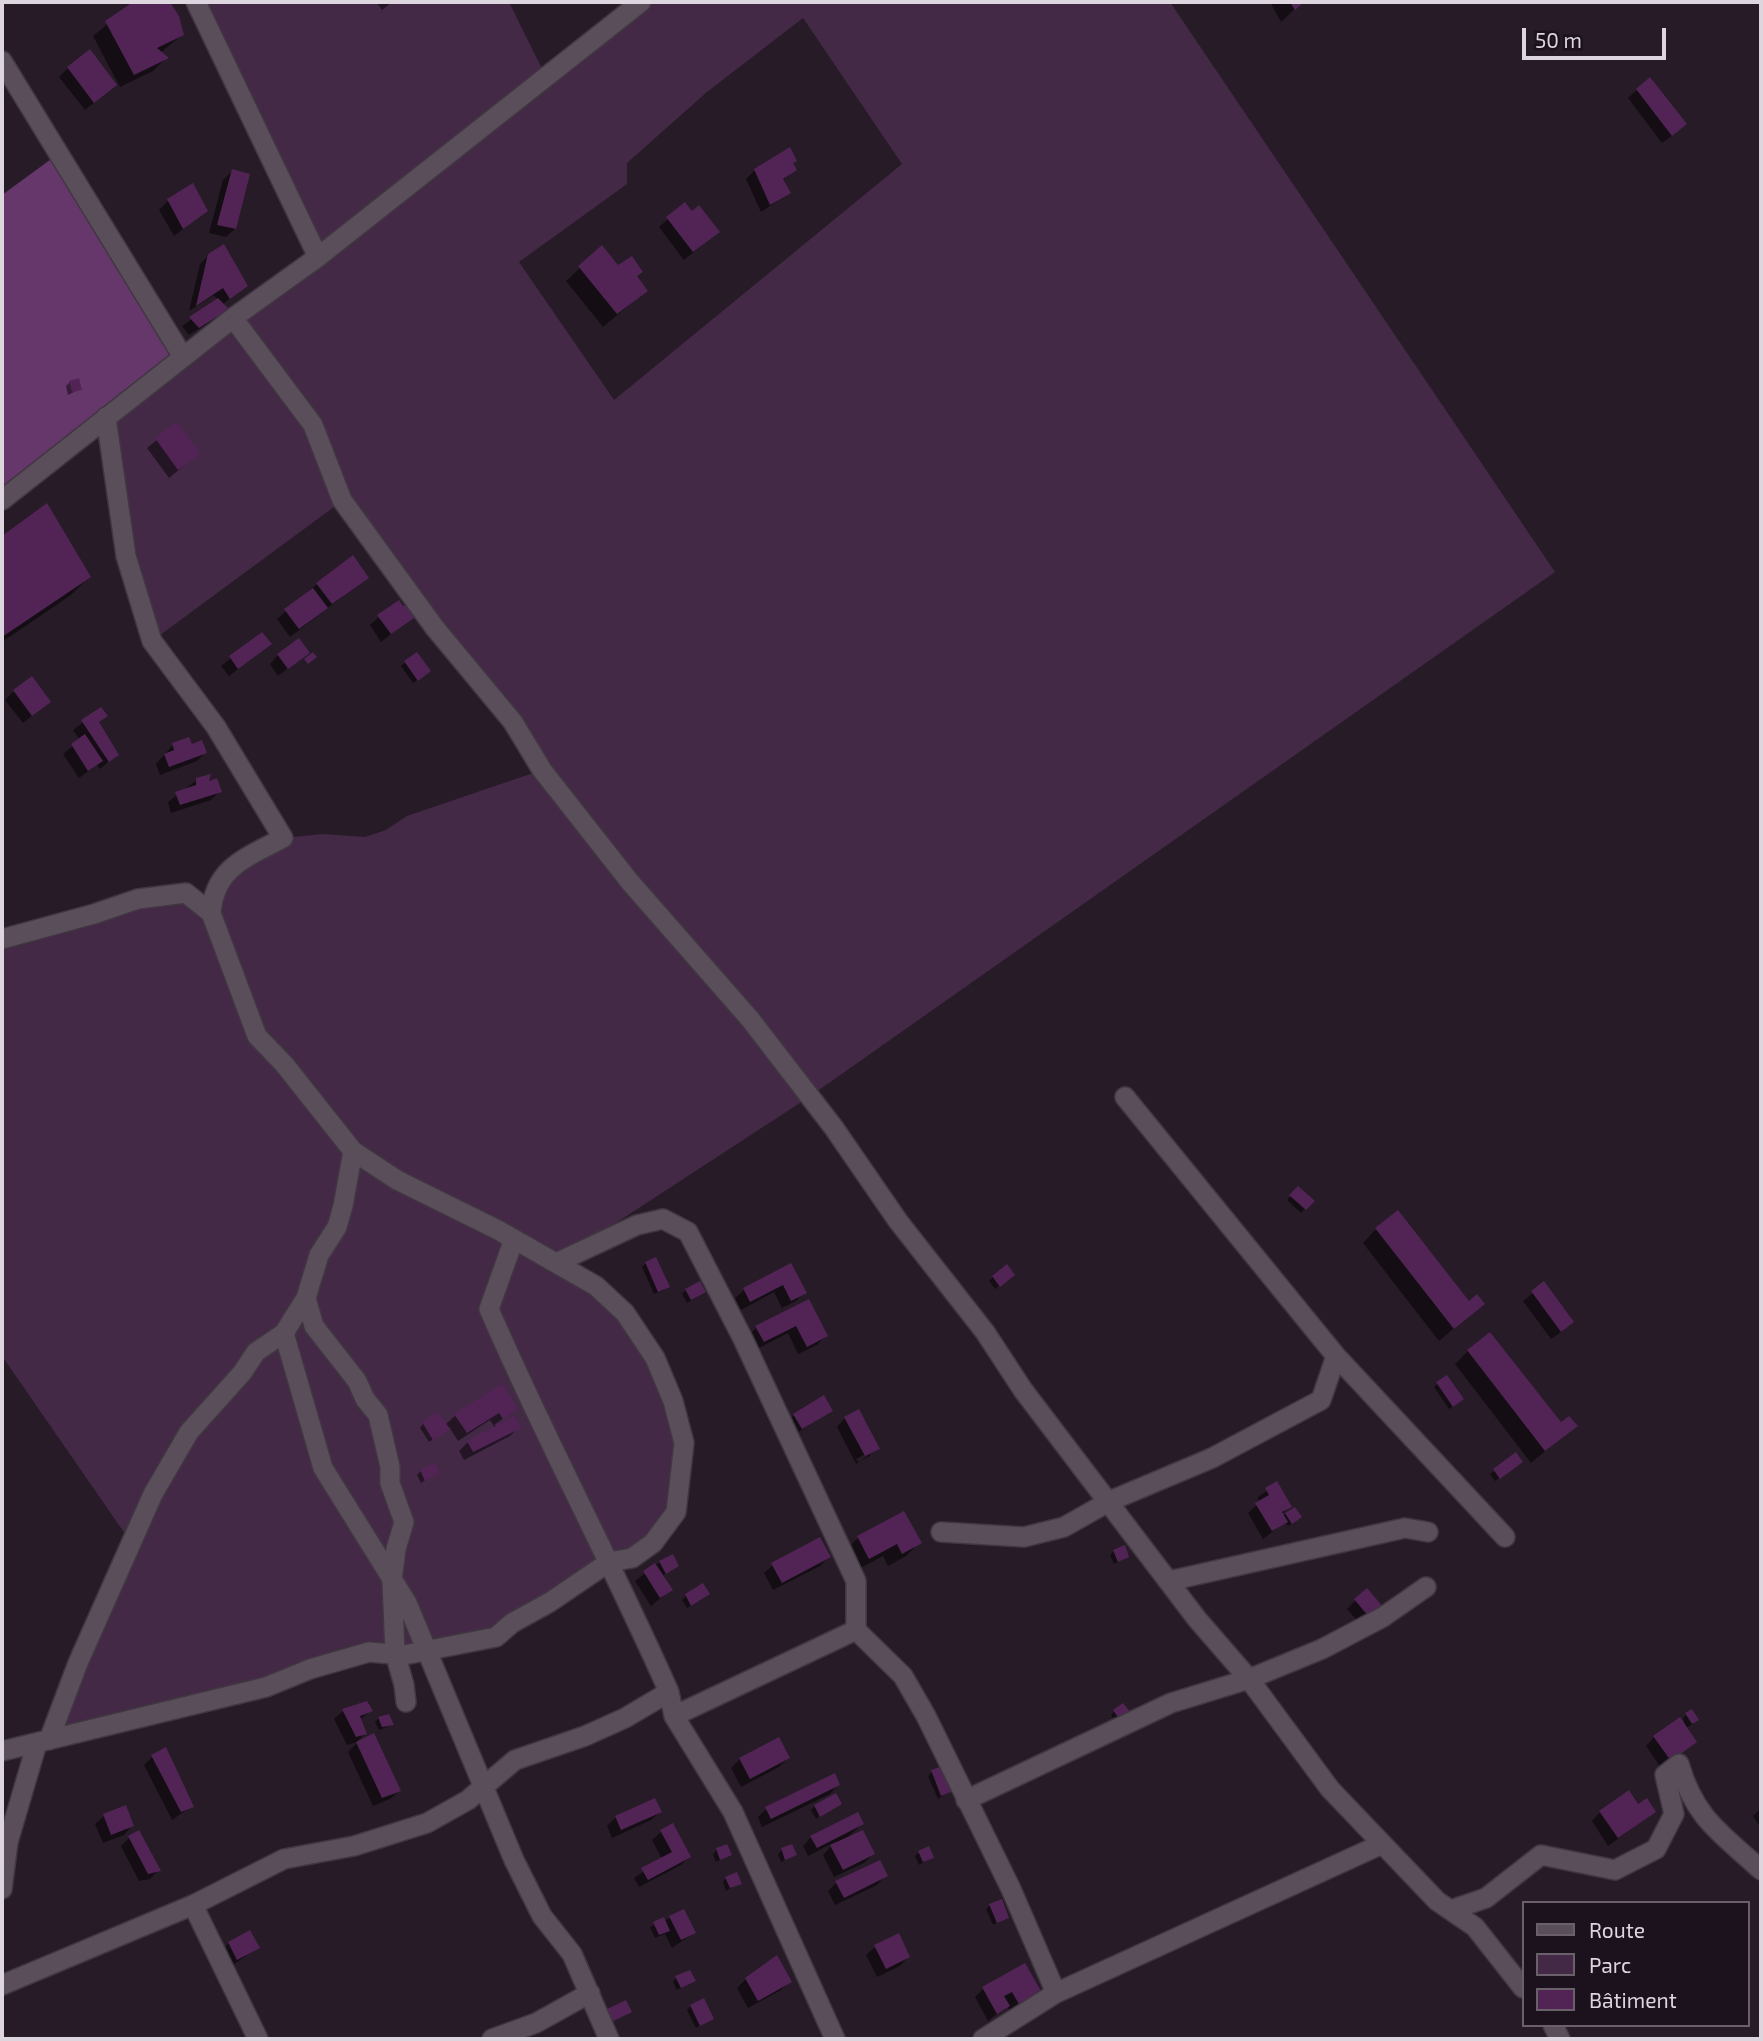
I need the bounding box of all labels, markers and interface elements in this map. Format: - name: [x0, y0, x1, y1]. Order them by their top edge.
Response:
- scale bar: [1525, 14, 1668, 58]
- text: 50 m: [1535, 27, 1582, 52]
- legend: [1522, 1901, 1749, 2027]
- text: Route: [1589, 1917, 1645, 1942]
- text: Parc: [1589, 1952, 1631, 1977]
- text: Bâtiment: [1589, 1987, 1677, 2012]

